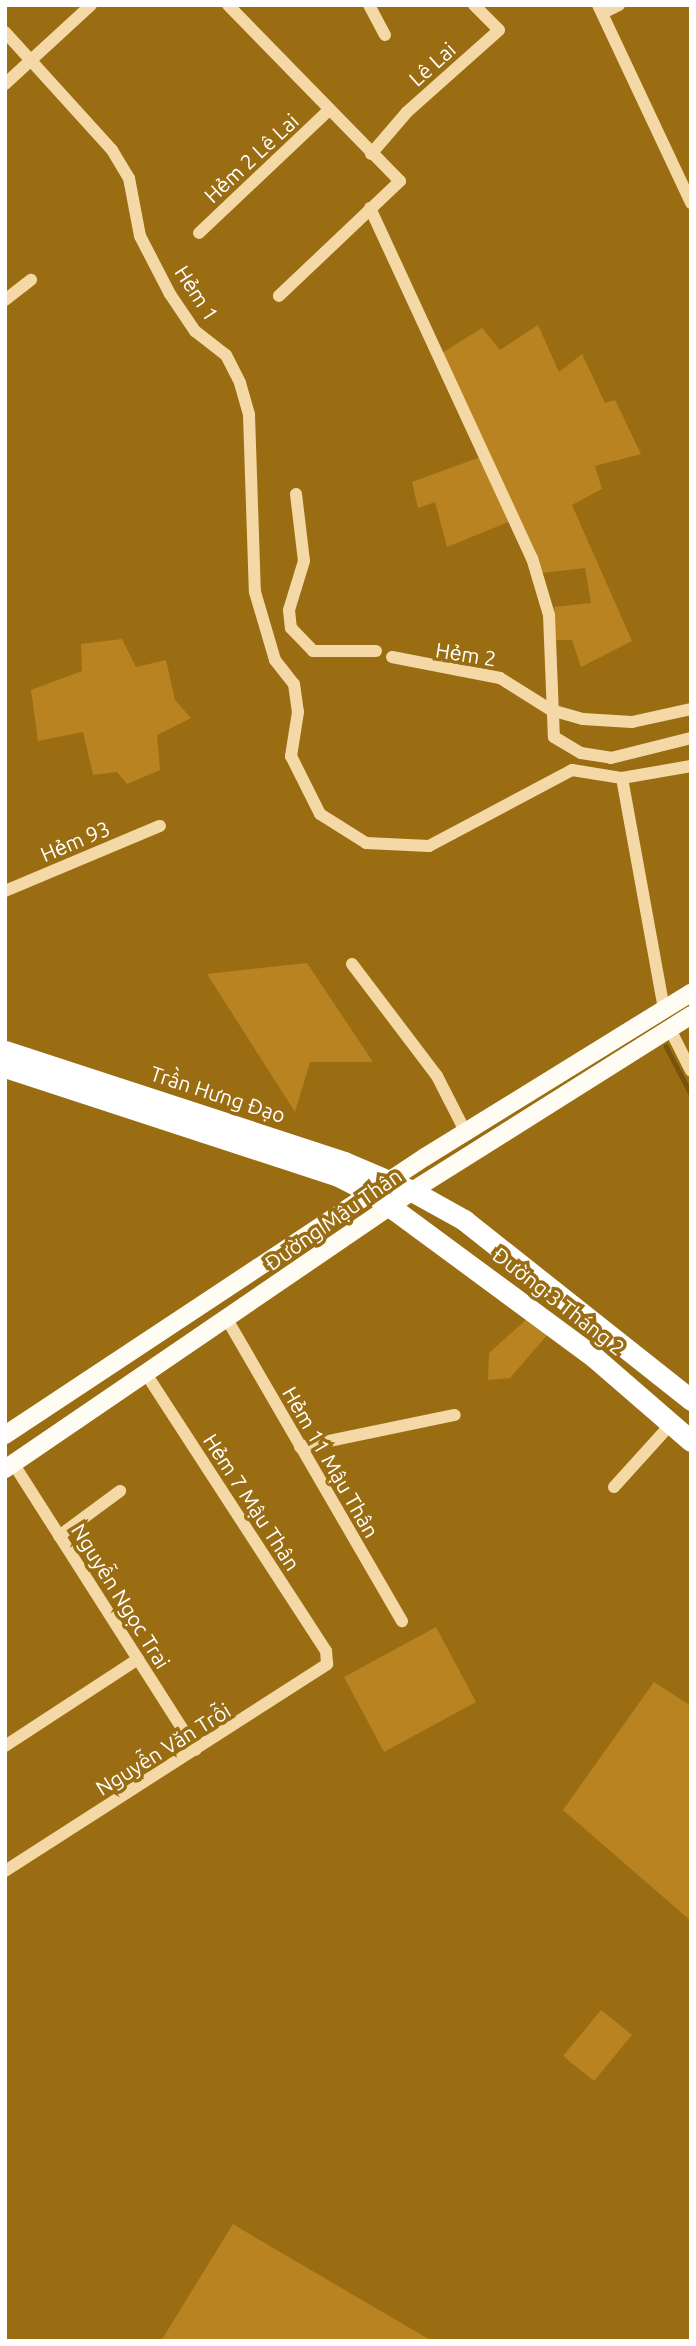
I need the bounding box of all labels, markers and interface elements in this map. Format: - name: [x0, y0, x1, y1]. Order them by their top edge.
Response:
- street label: Lê Lai: [404, 37, 460, 91]
- street label: Hẻm 2 Lê Lai: [199, 108, 303, 208]
- street label: Hẻm 1: [170, 261, 224, 325]
- street label: Hẻm 2: [434, 637, 498, 671]
- street label: Hẻm 93: [37, 815, 113, 867]
- street label: Trần Hưng Đạo: [147, 1060, 289, 1128]
- street label: Đường Mậu Thân: [260, 1162, 406, 1276]
- street label: Đường 3 Tháng 2: [488, 1242, 630, 1360]
- street label: Hẻm 11 Mậu Thân: [278, 1382, 384, 1542]
- street label: Hẻm 7 Mậu Thân: [198, 1429, 306, 1575]
- street label: Nguyễn Ngọc Trai: [66, 1519, 176, 1673]
- street label: Nguyễn Văn Trỗi: [91, 1697, 235, 1801]

